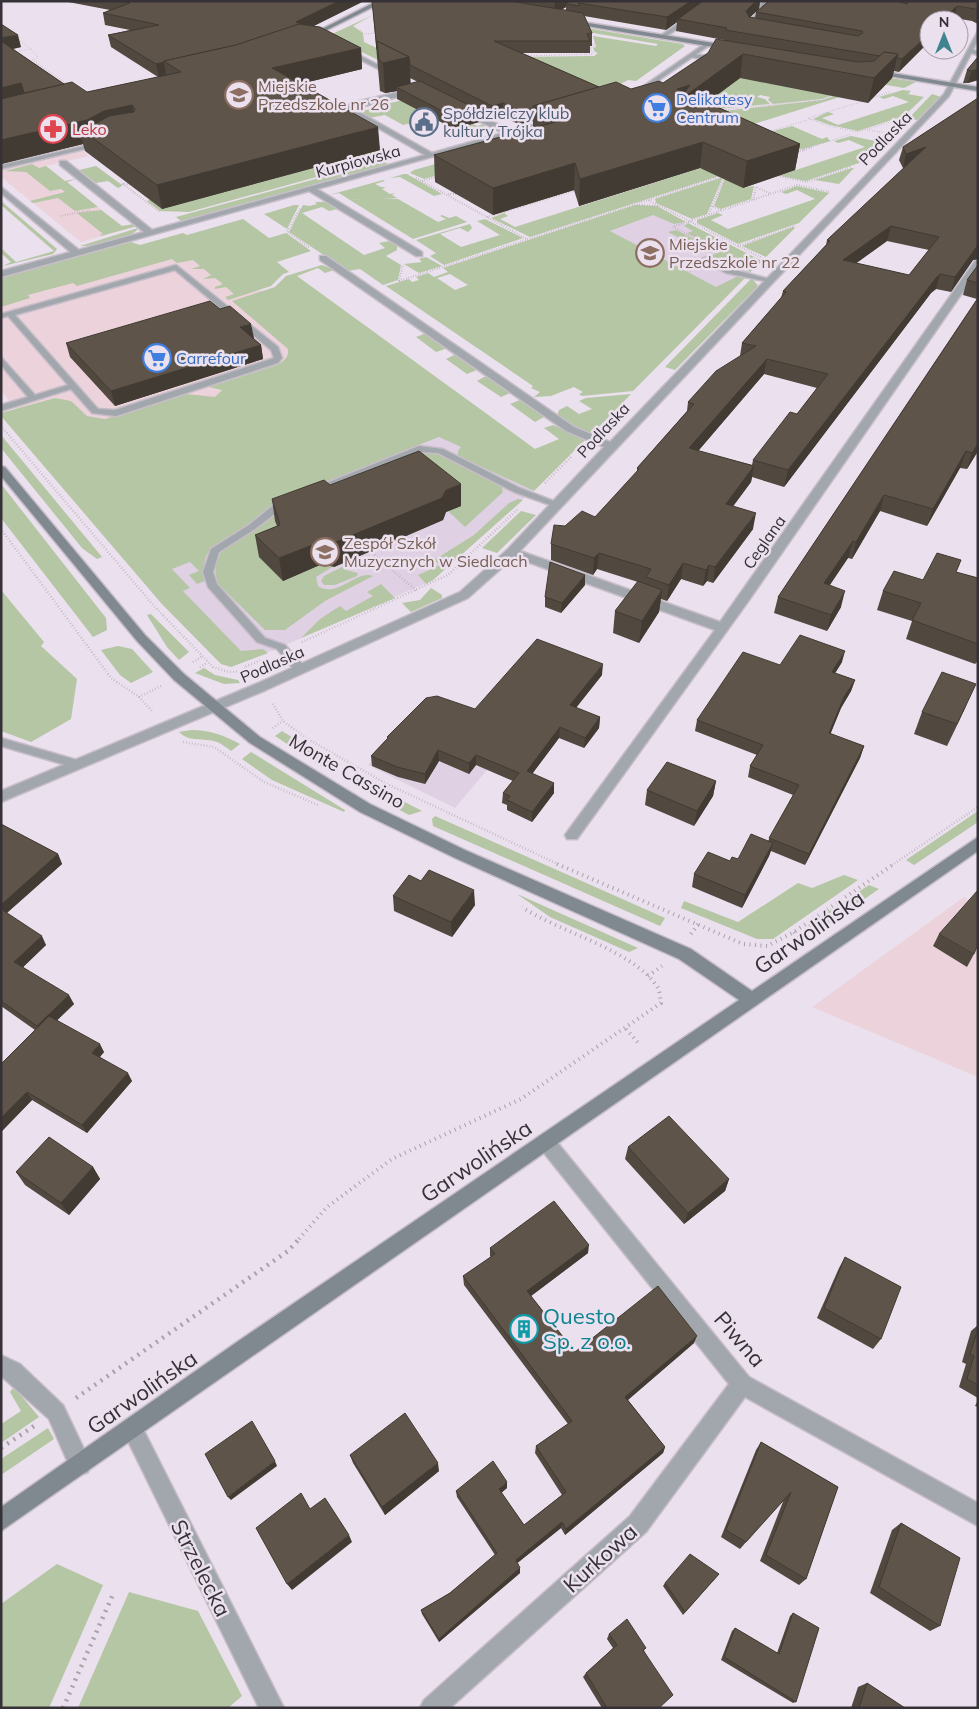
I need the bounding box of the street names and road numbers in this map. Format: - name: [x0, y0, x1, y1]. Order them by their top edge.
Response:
- street label: Podlaska: [854, 107, 916, 169]
- street label: Kurpiowska: [313, 140, 403, 182]
- street label: Podlaska: [573, 398, 633, 462]
- street label: Ceglana: [738, 511, 790, 573]
- street label: Podlaska: [237, 641, 307, 687]
- street label: Monte Cassino: [285, 728, 409, 814]
- street label: Garwolińska: [748, 884, 870, 980]
- street label: Garwolińska: [415, 1114, 537, 1208]
- street label: Piwna: [708, 1305, 772, 1373]
- street label: Garwolińska: [81, 1344, 203, 1440]
- street label: Strzelecka: [165, 1515, 237, 1621]
- street label: Kurkowa: [557, 1517, 643, 1599]

